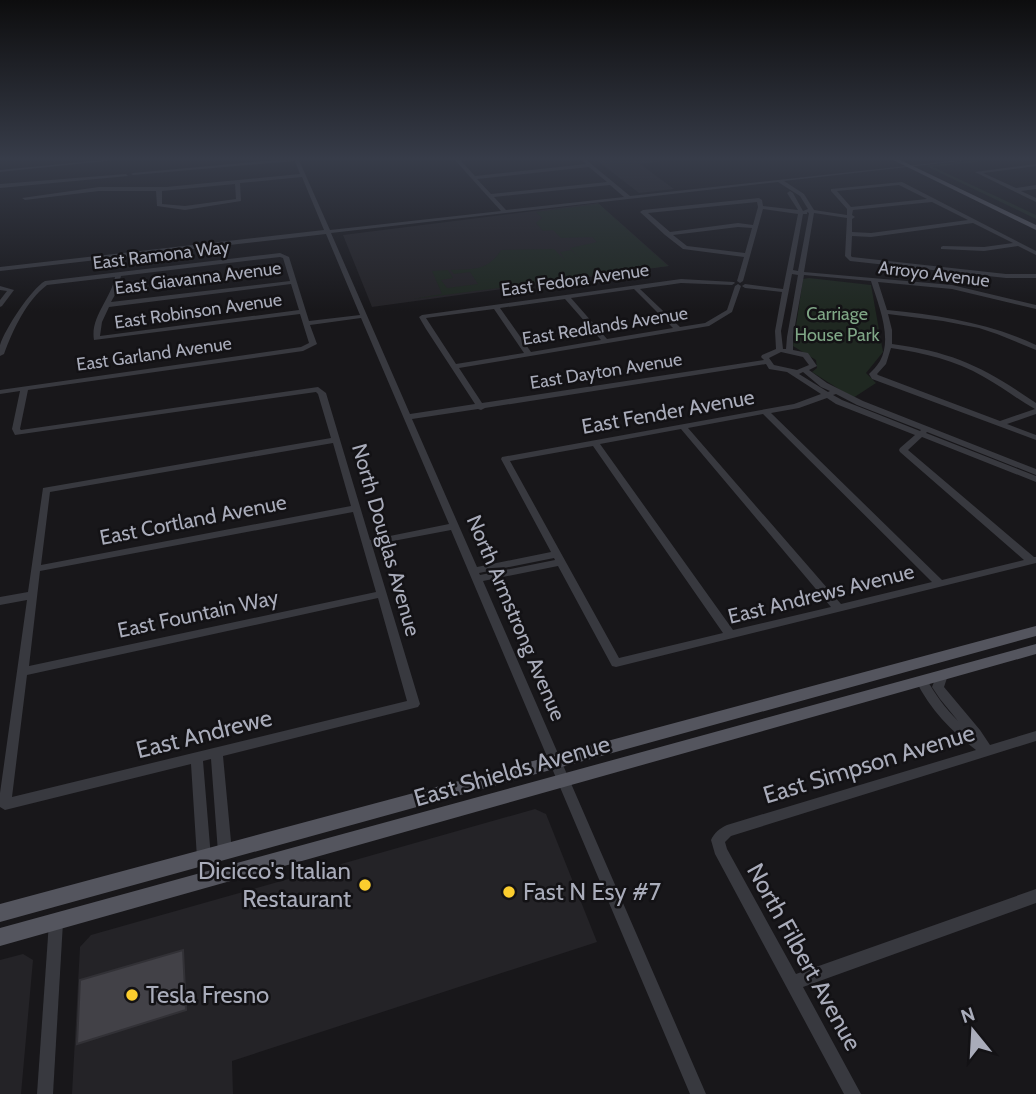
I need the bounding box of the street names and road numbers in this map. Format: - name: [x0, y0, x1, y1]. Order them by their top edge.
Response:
- street label: East Ramona Way: [91, 236, 231, 274]
- street label: Arroyo Avenue: [877, 256, 991, 292]
- street label: East Giavanna Avenue: [113, 257, 283, 299]
- street label: East Fedora Avenue: [500, 259, 650, 301]
- street label: East Robinson Avenue: [113, 288, 283, 334]
- street label: East Redlands Avenue: [521, 302, 689, 350]
- street label: East Garland Avenue: [75, 332, 233, 376]
- street label: East Dayton Avenue: [528, 348, 684, 394]
- street label: East Fender Avenue: [580, 384, 757, 439]
- street label: North Douglas Avenue: [347, 441, 426, 639]
- street label: East Cortland Avenue: [97, 489, 289, 550]
- street label: North Armstrong Avenue: [462, 511, 571, 725]
- street label: East Andrews Avenue: [725, 558, 917, 629]
- street label: East Fountain Way: [115, 584, 281, 643]
- street label: East Andrewe: [133, 703, 275, 764]
- street label: East Simpson Avenue: [760, 718, 978, 810]
- street label: East Shields Avenue: [410, 729, 613, 812]
- street label: North Filbert Avenue: [741, 858, 868, 1056]

